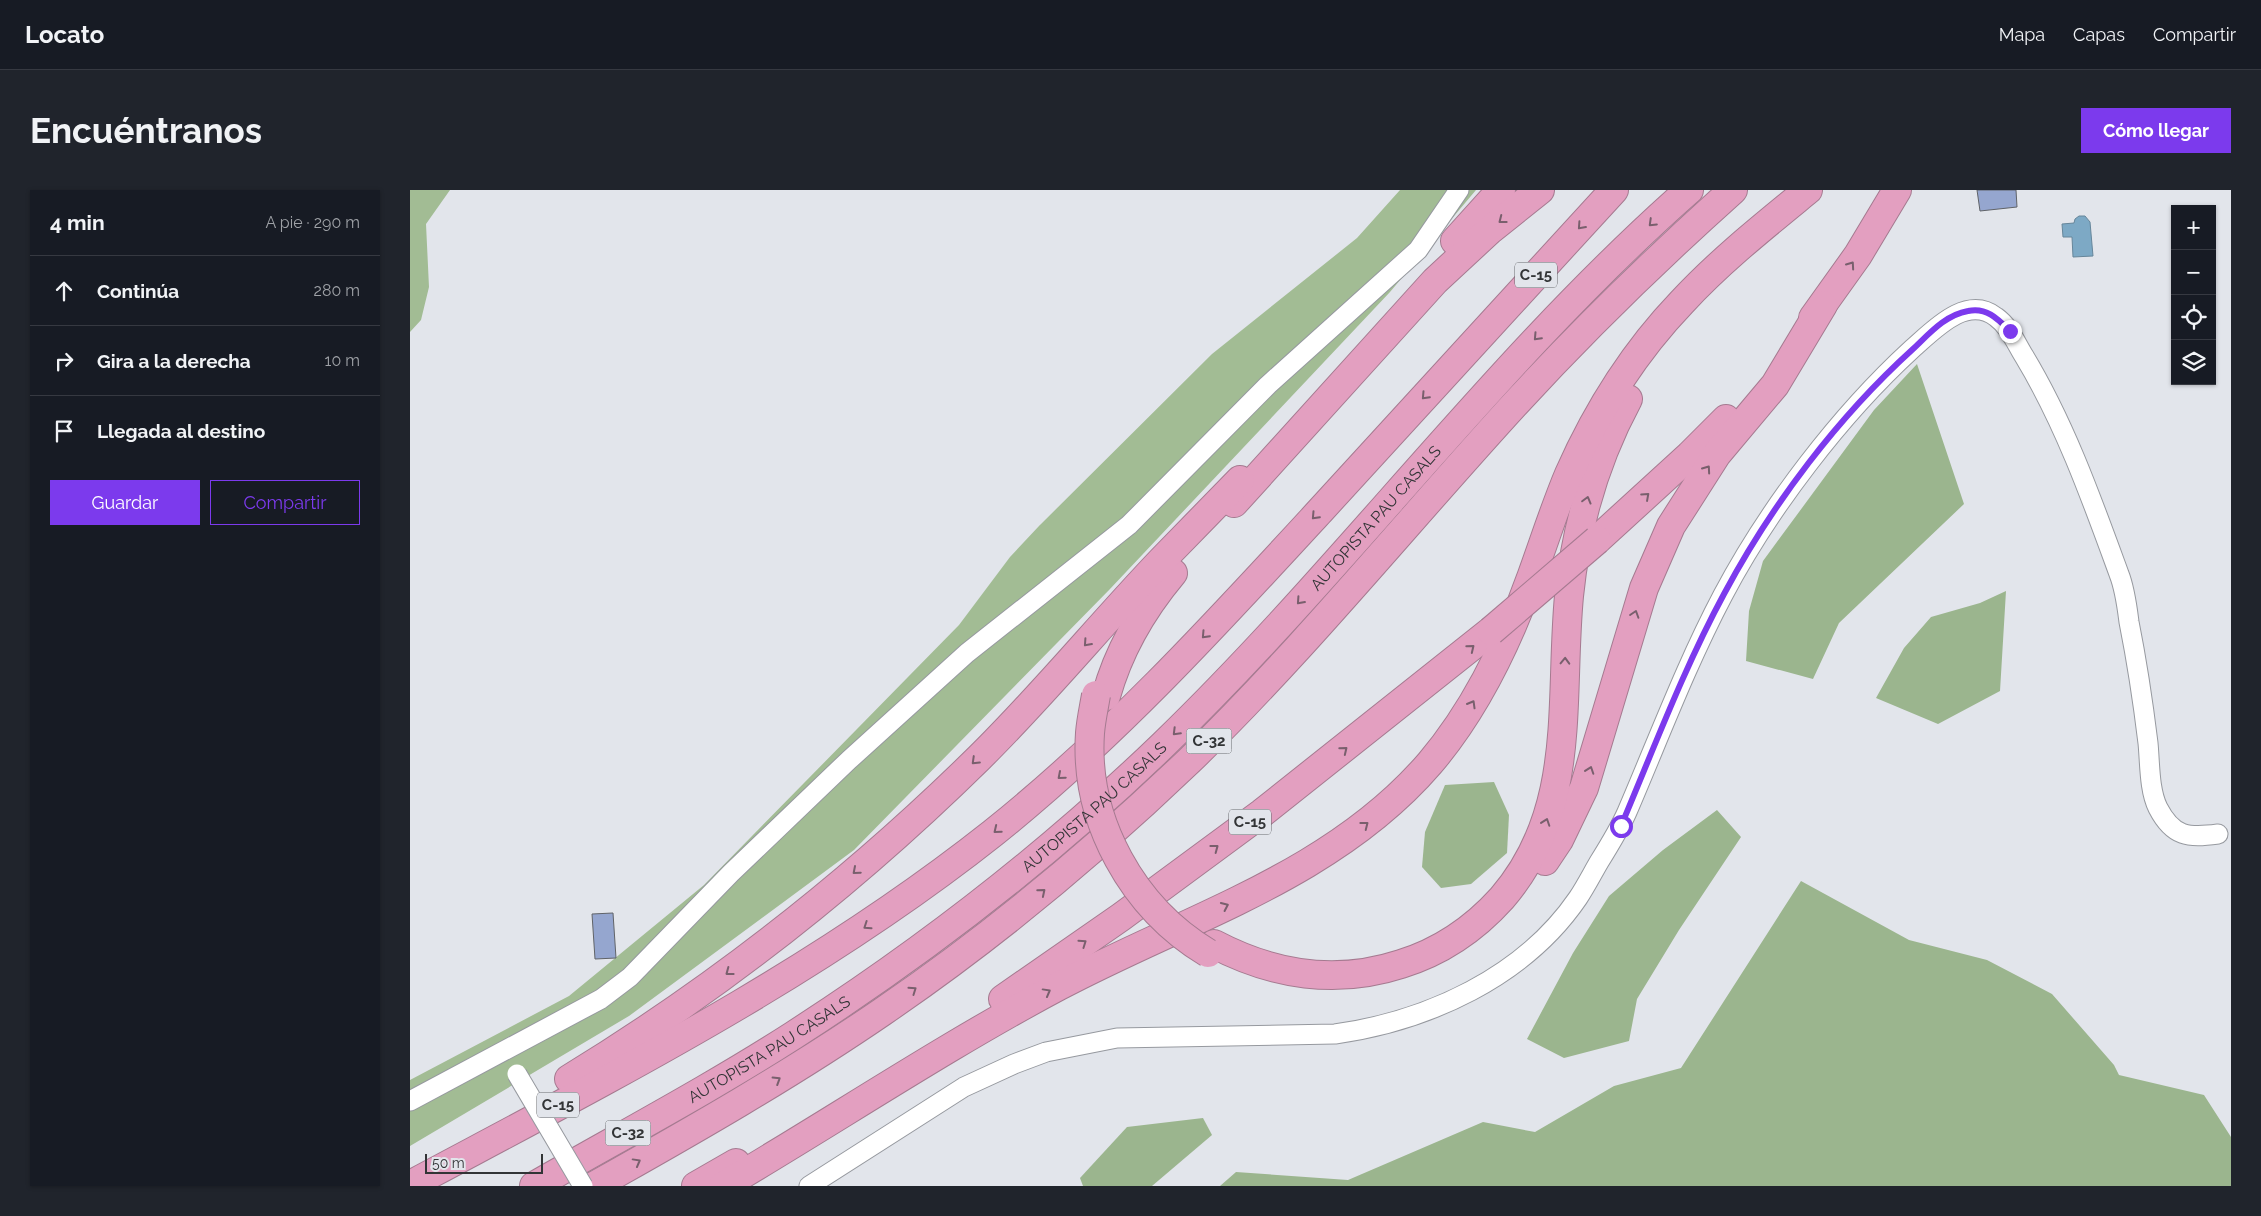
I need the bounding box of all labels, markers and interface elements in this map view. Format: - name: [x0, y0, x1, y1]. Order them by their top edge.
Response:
- text: Locato: [25, 20, 104, 49]
- text: Mapa: [1999, 24, 2045, 45]
- text: Capas: [2073, 24, 2125, 45]
- text: Compartir: [2153, 24, 2236, 45]
- button: Cómo llegar: [2081, 108, 2231, 153]
- text: Encuéntranos: [30, 110, 262, 151]
- map controls: [2171, 205, 2216, 385]
- button: +: [2171, 205, 2216, 250]
- text: 4 min: [50, 210, 105, 235]
- text: A pie · 290 m: [265, 213, 360, 232]
- one-way arrow: [1499, 215, 1508, 223]
- one-way arrow: [1649, 217, 1658, 226]
- one-way arrow: [1578, 220, 1587, 229]
- button: −: [2171, 250, 2216, 295]
- one-way arrow: [1845, 261, 1854, 271]
- road number: C-15: [1515, 262, 1557, 288]
- icon: ahead: [50, 277, 78, 305]
- text: Continúa: [97, 280, 179, 302]
- text: 280 m: [314, 281, 360, 300]
- button: locate: [2171, 295, 2216, 340]
- route end: [1999, 320, 2022, 343]
- one-way arrow: [1534, 332, 1543, 341]
- button: layers: [2171, 340, 2216, 385]
- icon: right: [50, 347, 78, 375]
- text: Gira a la derecha: [97, 350, 251, 372]
- text: 10 m: [325, 351, 360, 370]
- one-way arrow: [1422, 390, 1431, 399]
- icon: arrive: [50, 417, 78, 445]
- text: Llegada al destino: [97, 420, 265, 442]
- street label: AUTOPISTA PAU CASALS: [1306, 441, 1445, 594]
- one-way arrow: [1701, 465, 1710, 475]
- button: Guardar: [50, 480, 200, 525]
- button: Compartir: [210, 480, 360, 525]
- one-way arrow: [1641, 493, 1650, 502]
- one-way arrow: [1581, 496, 1592, 505]
- one-way arrow: [1312, 510, 1321, 519]
- one-way arrow: [1297, 596, 1306, 605]
- one-way arrow: [1629, 611, 1639, 619]
- one-way arrow: [1202, 630, 1211, 639]
- one-way arrow: [1084, 638, 1093, 647]
- one-way arrow: [1465, 644, 1474, 653]
- one-way arrow: [1560, 657, 1571, 665]
- one-way arrow: [1466, 701, 1476, 710]
- one-way arrow: [1173, 726, 1182, 735]
- road number: C-32: [1186, 728, 1232, 754]
- street label: AUTOPISTA PAU CASALS: [1018, 737, 1170, 876]
- one-way arrow: [1338, 747, 1347, 755]
- one-way arrow: [972, 756, 981, 765]
- one-way arrow: [1584, 766, 1594, 775]
- one-way arrow: [1058, 770, 1067, 778]
- road number: C-15: [1229, 810, 1271, 834]
- route start: [1610, 815, 1633, 838]
- one-way arrow: [1540, 818, 1550, 826]
- one-way arrow: [1359, 823, 1368, 831]
- one-way arrow: [994, 824, 1003, 832]
- one-way arrow: [1209, 846, 1218, 854]
- one-way arrow: [853, 866, 862, 874]
- one-way arrow: [1036, 888, 1045, 897]
- one-way arrow: [1220, 902, 1229, 913]
- one-way arrow: [863, 920, 872, 929]
- one-way arrow: [1077, 940, 1087, 949]
- one-way arrow: [726, 967, 735, 975]
- one-way arrow: [907, 987, 916, 996]
- one-way arrow: [1042, 989, 1051, 999]
- street label: AUTOPISTA PAU CASALS: [685, 991, 854, 1106]
- one-way arrow: [771, 1076, 780, 1086]
- road number: C-15: [537, 1092, 579, 1118]
- road number: C-32: [606, 1120, 650, 1146]
- scale bar: [425, 1151, 542, 1174]
- text: 50 m: [432, 1155, 465, 1171]
- one-way arrow: [631, 1158, 640, 1168]

